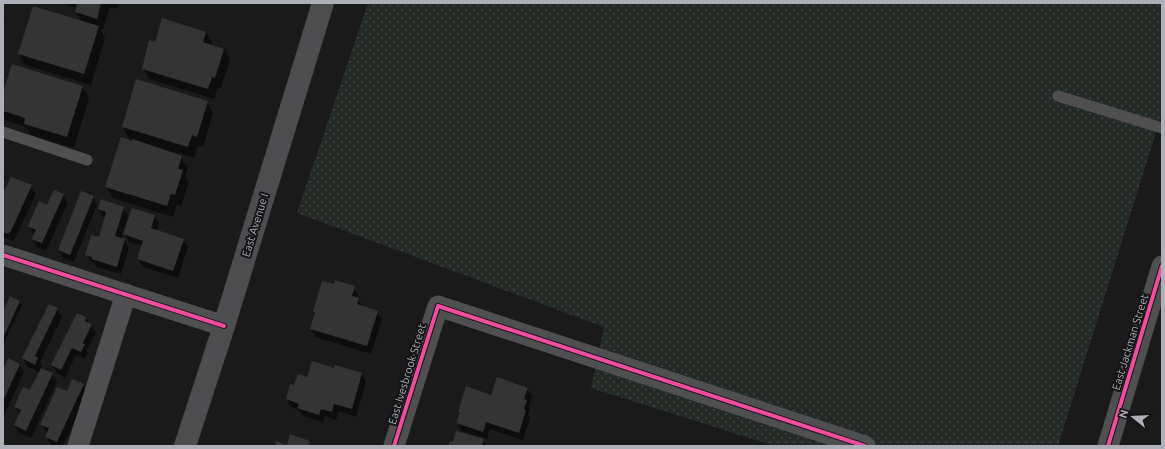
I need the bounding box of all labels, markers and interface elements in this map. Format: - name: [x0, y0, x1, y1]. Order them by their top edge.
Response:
- street label: East Avenue I: [240, 192, 270, 258]
- street label: East Jackman Street: [1110, 292, 1151, 391]
- street label: East Ivesbrook Street: [386, 322, 428, 426]
- north arrow: [1113, 397, 1153, 437]
- text: N: [1117, 408, 1130, 420]

